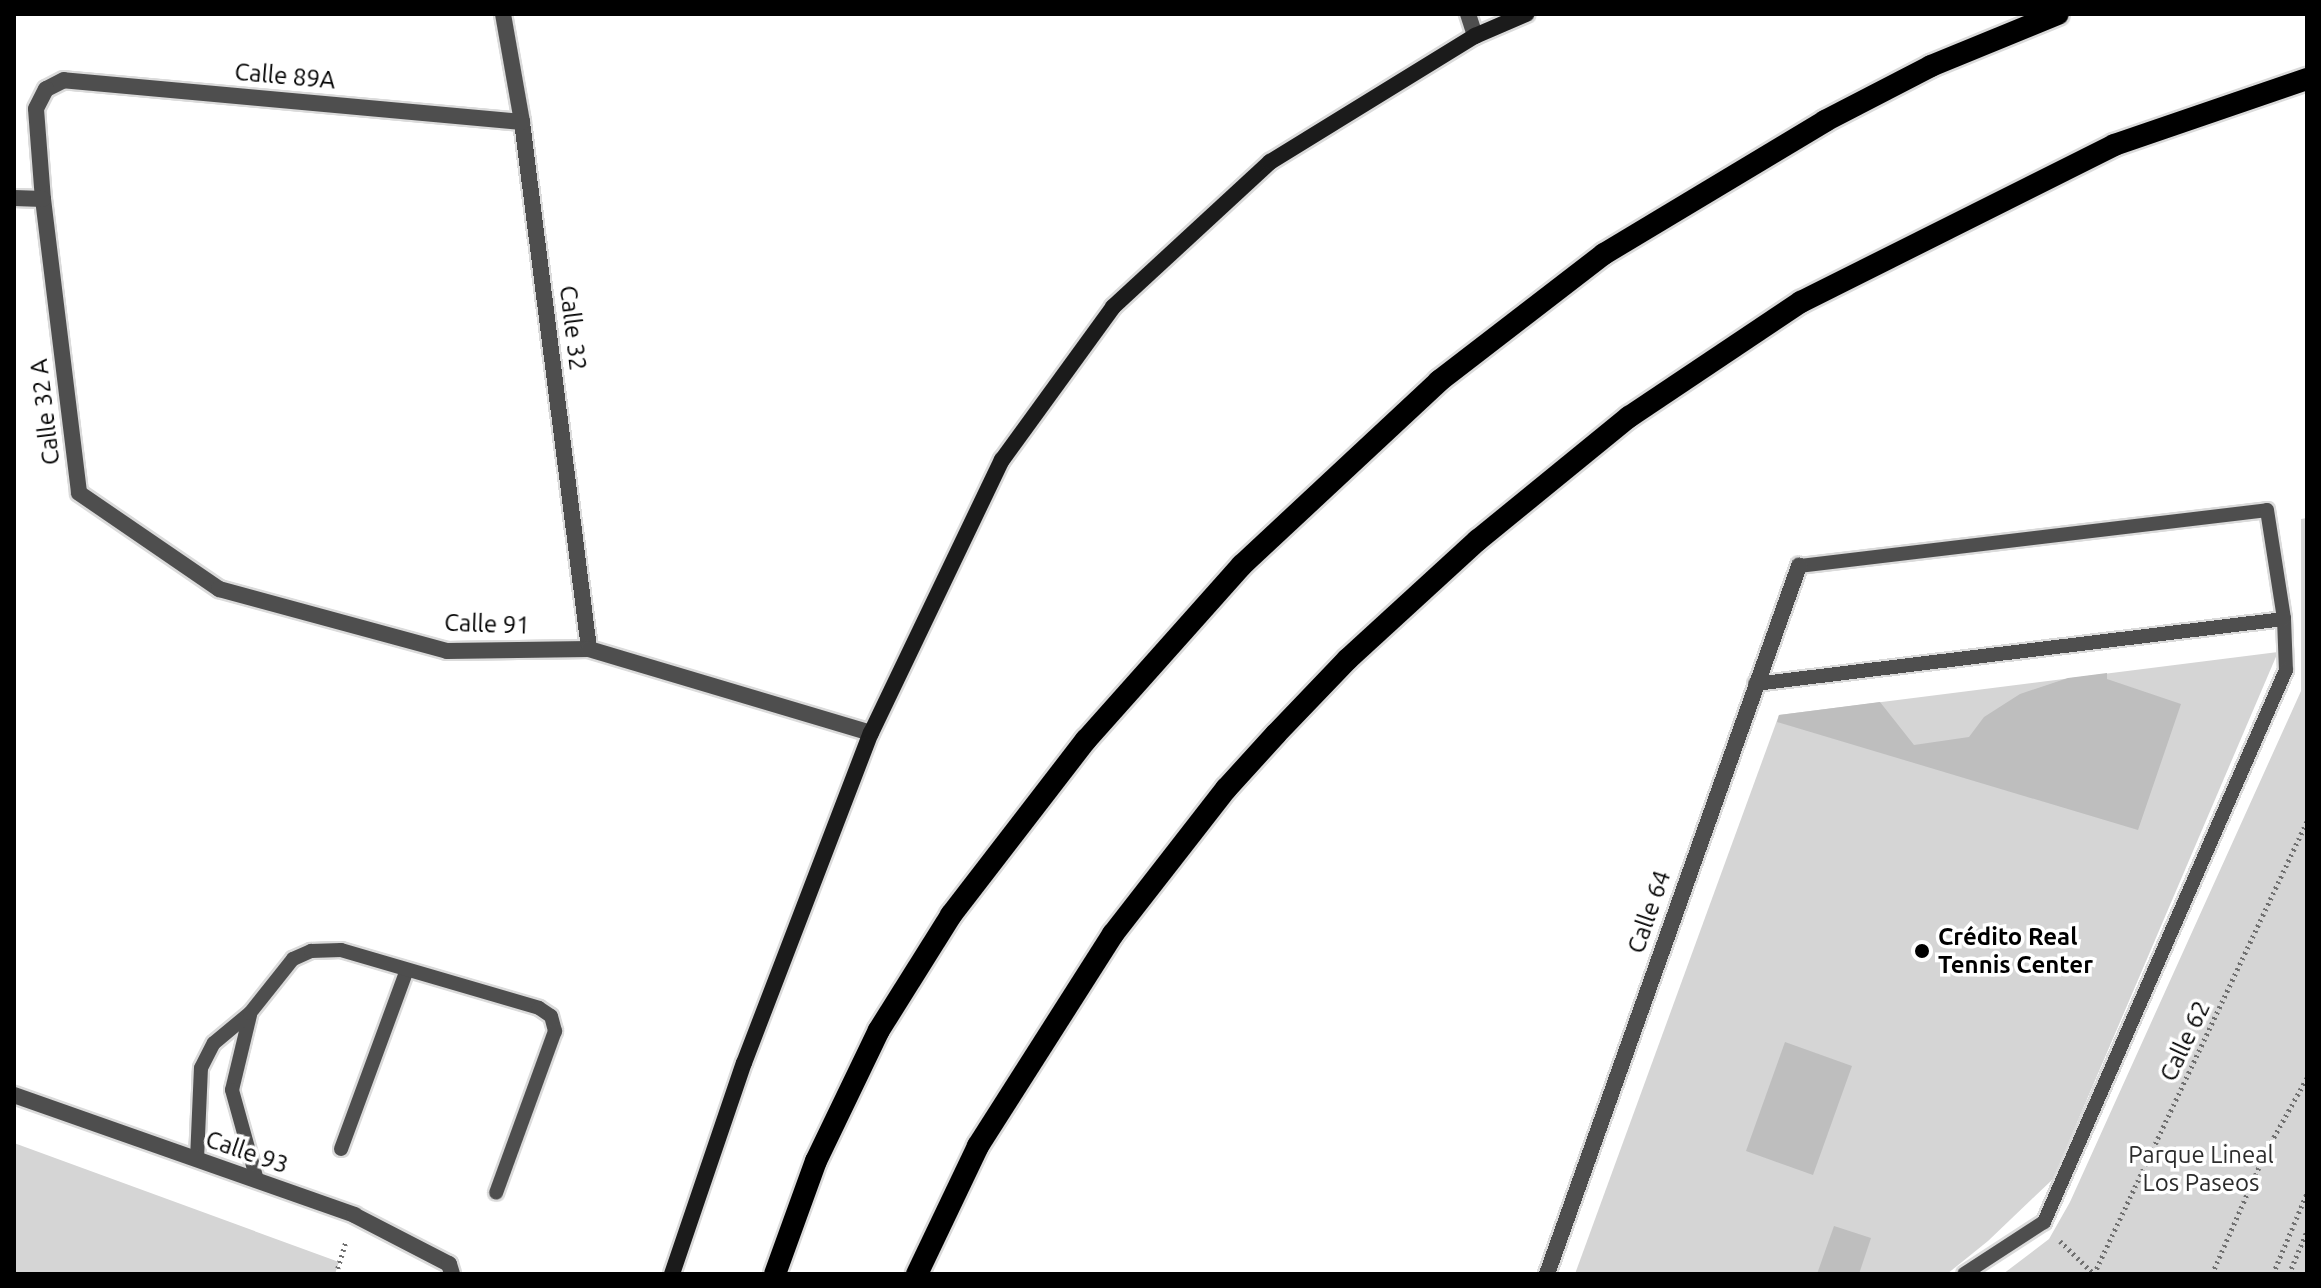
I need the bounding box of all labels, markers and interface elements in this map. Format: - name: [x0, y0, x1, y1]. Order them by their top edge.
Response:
- street label: Calle 89A: [233, 57, 337, 95]
- street label: Calle 32: [553, 284, 593, 372]
- street label: Calle 32 A: [24, 357, 66, 467]
- street label: Calle 91: [444, 608, 530, 640]
- street label: Calle 64: [1621, 867, 1677, 957]
- place label: Crédito Real Tennis Center: [1938, 923, 2093, 979]
- marker: Crédito Real Tennis Center: [1913, 942, 1931, 960]
- street label: Calle 62: [2154, 996, 2216, 1086]
- street label: Calle 93: [202, 1124, 292, 1180]
- park label: Parque Lineal Los Paseos: [2128, 1141, 2274, 1197]

